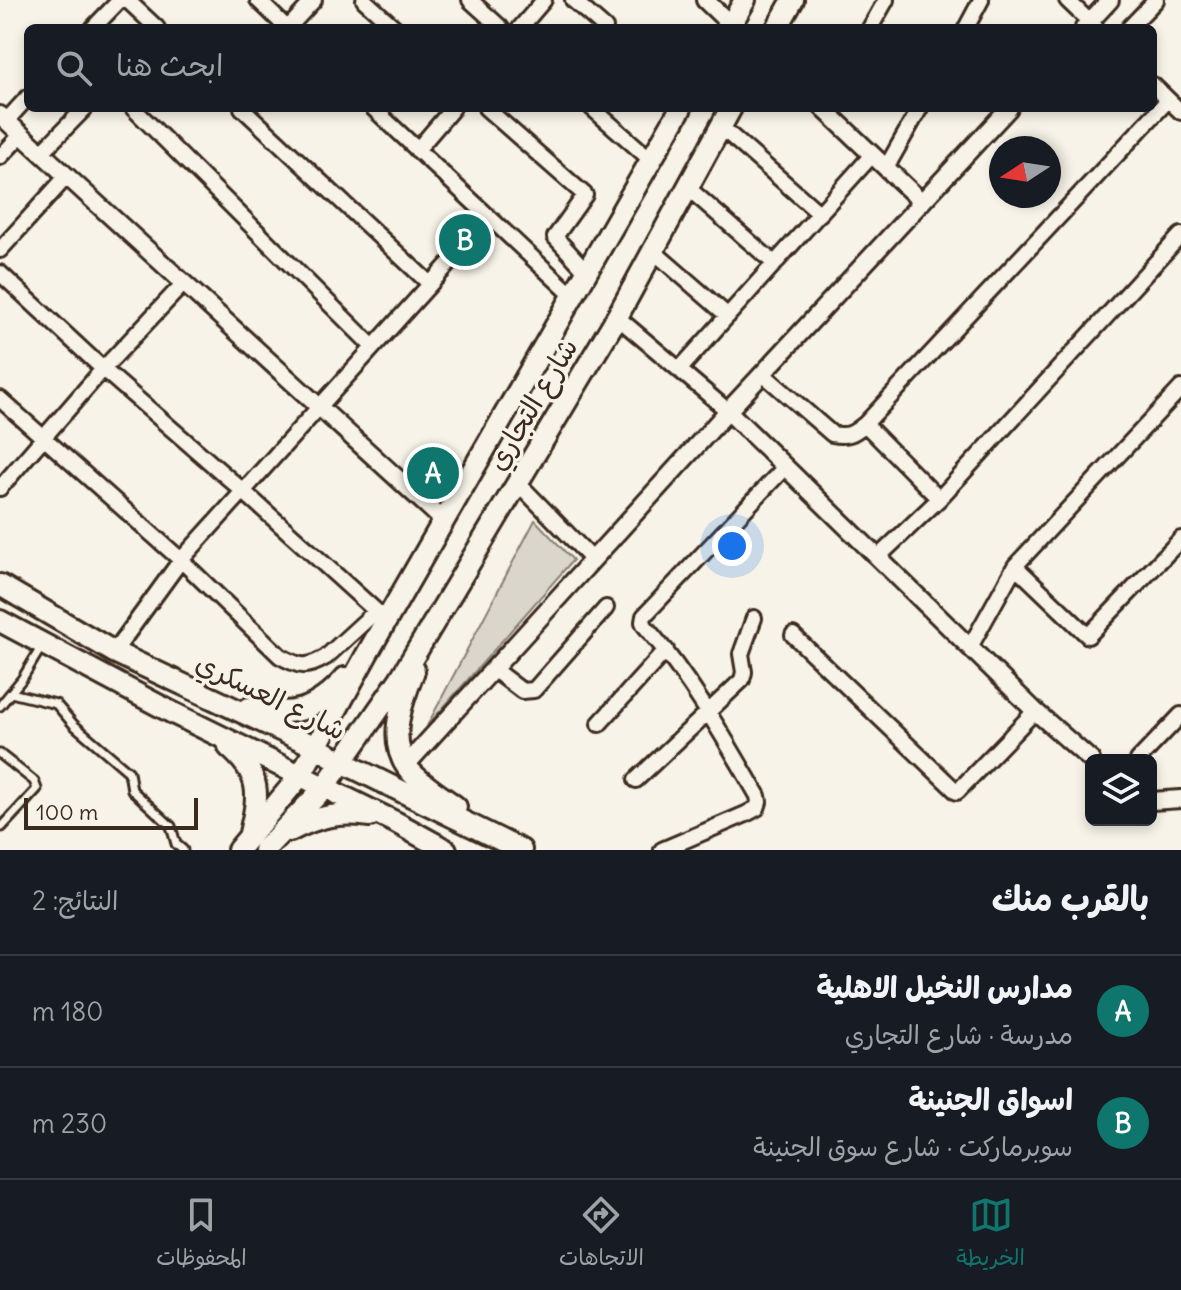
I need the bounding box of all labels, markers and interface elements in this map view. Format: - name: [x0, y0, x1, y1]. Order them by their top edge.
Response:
- search box: [24, 24, 1157, 112]
- icon: search: [52, 46, 96, 90]
- text: ابحث هنا: [116, 46, 223, 84]
- north arrow: [989, 136, 1061, 208]
- pin: B: [439, 210, 491, 270]
- street label: شارع التجاري: [478, 331, 588, 478]
- pin: A: [407, 443, 459, 503]
- your location: [712, 526, 752, 566]
- street label: شارع العسكري: [189, 644, 352, 751]
- map controls: [1085, 754, 1157, 826]
- button: layers: [1085, 754, 1157, 826]
- scale bar: [24, 794, 198, 830]
- text: 100 m: [36, 798, 98, 826]
- text: بالقرب منك: [992, 877, 1149, 920]
- text: النتائج: 2: [32, 884, 118, 917]
- text: مدارس النخيل الاهلية: [816, 968, 1073, 1006]
- text: 180 m: [32, 995, 103, 1028]
- text: A: [1115, 995, 1131, 1028]
- text: مدرسة · شارع التجاري: [845, 1018, 1073, 1051]
- text: اسواق الجنينة: [909, 1080, 1073, 1118]
- text: 230 m: [32, 1107, 107, 1140]
- text: B: [1114, 1107, 1132, 1140]
- text: سوبرماركت · شارع سوق الجنينة: [753, 1130, 1073, 1163]
- tab: المحفوظات: [156, 1193, 247, 1277]
- tab: الاتجاهات: [559, 1193, 644, 1277]
- tab: الخريطة: [956, 1193, 1025, 1277]

